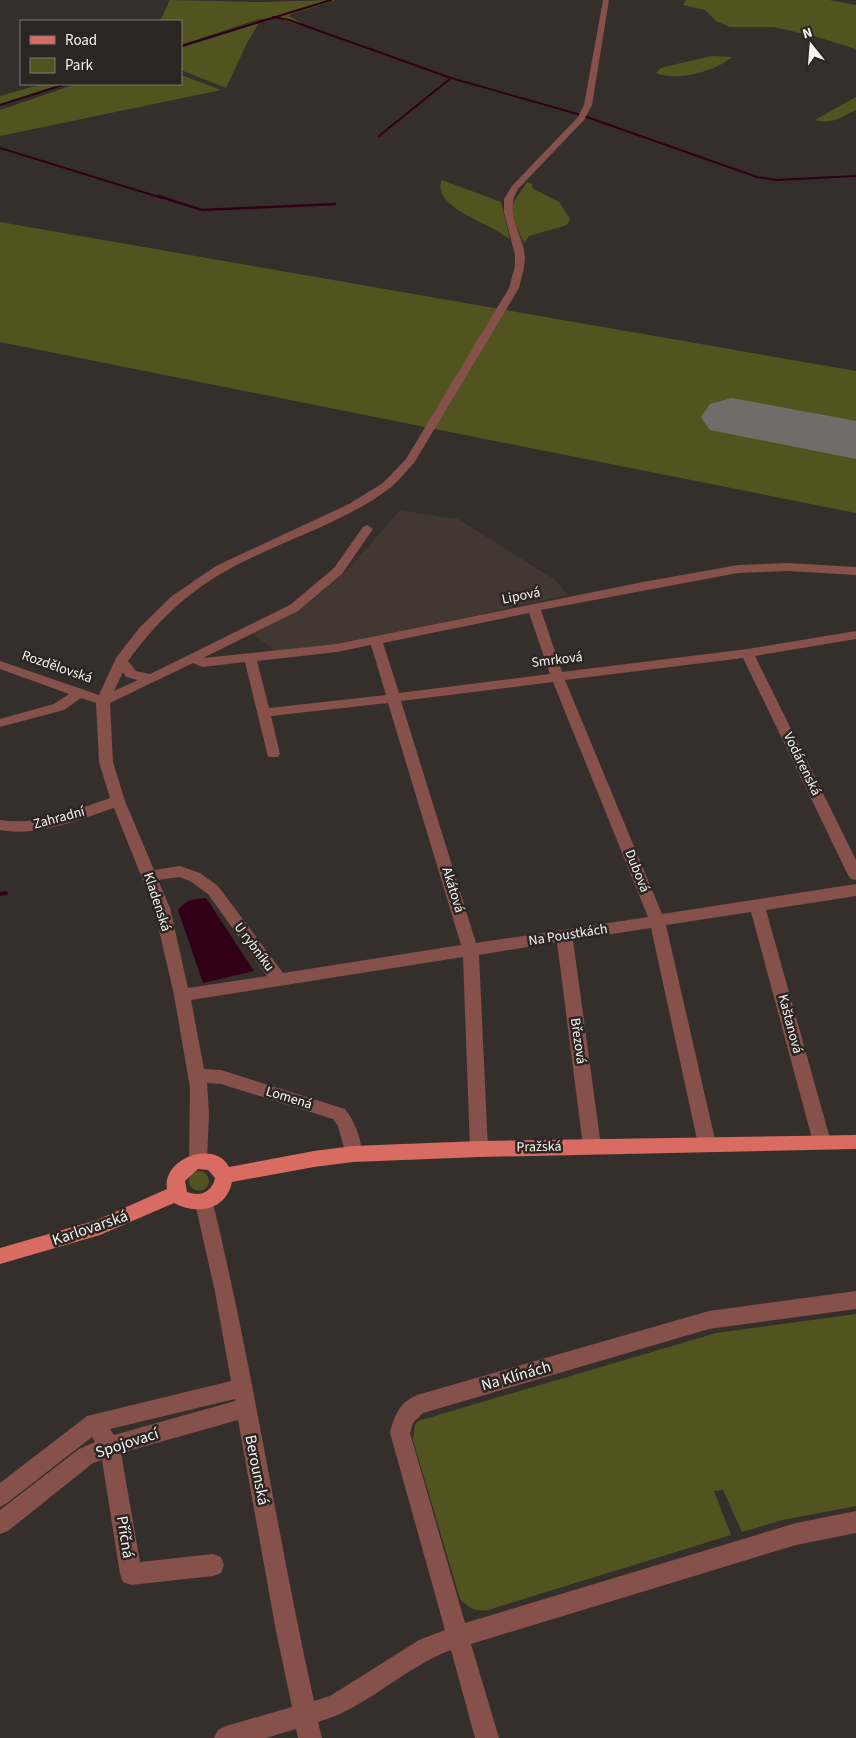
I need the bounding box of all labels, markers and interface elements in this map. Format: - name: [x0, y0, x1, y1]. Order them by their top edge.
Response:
- legend: [20, 20, 182, 85]
- north arrow: [786, 20, 836, 70]
- text: N: [800, 23, 815, 44]
- text: Road: [65, 30, 97, 51]
- text: Park: [65, 55, 94, 76]
- street label: Lipová: [500, 582, 542, 610]
- street label: Rozdělovská: [19, 646, 95, 688]
- street label: Smrková: [530, 647, 584, 673]
- street label: Vodárenská: [778, 729, 826, 799]
- street label: Zahradní: [31, 801, 87, 834]
- street label: Dubová: [619, 846, 655, 896]
- street label: Akátová: [437, 865, 469, 915]
- street label: Kladenská: [138, 870, 176, 934]
- street label: U rybníku: [229, 918, 279, 976]
- street label: Na Poustkách: [527, 919, 609, 951]
- street label: Kaštanová: [772, 992, 808, 1056]
- street label: Březová: [565, 1017, 591, 1065]
- street label: Lomená: [263, 1081, 315, 1115]
- street label: Pražská: [516, 1137, 562, 1157]
- street label: Karlovarská: [49, 1205, 131, 1251]
- street label: Na Klínách: [478, 1356, 554, 1396]
- street label: Spojovací: [93, 1422, 162, 1464]
- street label: Berounská: [239, 1433, 275, 1507]
- street label: Příčná: [111, 1514, 139, 1560]

